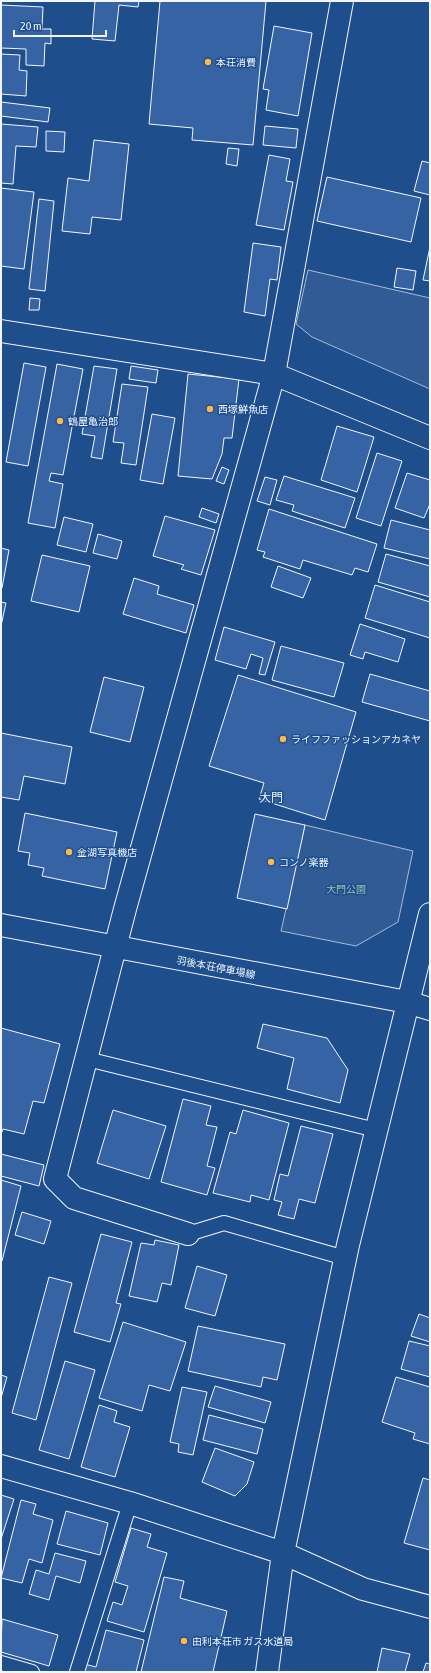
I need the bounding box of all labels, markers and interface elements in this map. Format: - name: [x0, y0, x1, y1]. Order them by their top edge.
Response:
- scale bar: [14, 12, 106, 38]
- text: 20 m: [20, 19, 42, 33]
- marker: 本荘消費: [203, 57, 213, 67]
- place label: 本荘消費: [216, 57, 256, 68]
- marker: 西塚鮮魚店: [205, 404, 215, 414]
- place label: 西塚鮮魚店: [218, 404, 268, 415]
- marker: 鶴屋亀治郎: [55, 416, 65, 426]
- place label: 鶴屋亀治郎: [68, 416, 118, 427]
- marker: ライフファッションアカネヤ: [278, 734, 288, 744]
- place label: ライフファッションアカネヤ: [291, 734, 421, 745]
- district label: 大門: [259, 791, 283, 805]
- marker: 金湖写真機店: [64, 847, 74, 857]
- place label: 金湖写真機店: [77, 847, 137, 858]
- marker: コンノ楽器: [266, 857, 276, 867]
- place label: コンノ楽器: [279, 857, 329, 868]
- park label: 大門公園: [326, 884, 366, 895]
- street label: 羽後本荘停車場線: [176, 954, 256, 981]
- marker: 由利本荘市 ガス水道局: [179, 1636, 189, 1646]
- place label: 由利本荘市 ガス水道局: [192, 1636, 293, 1647]

